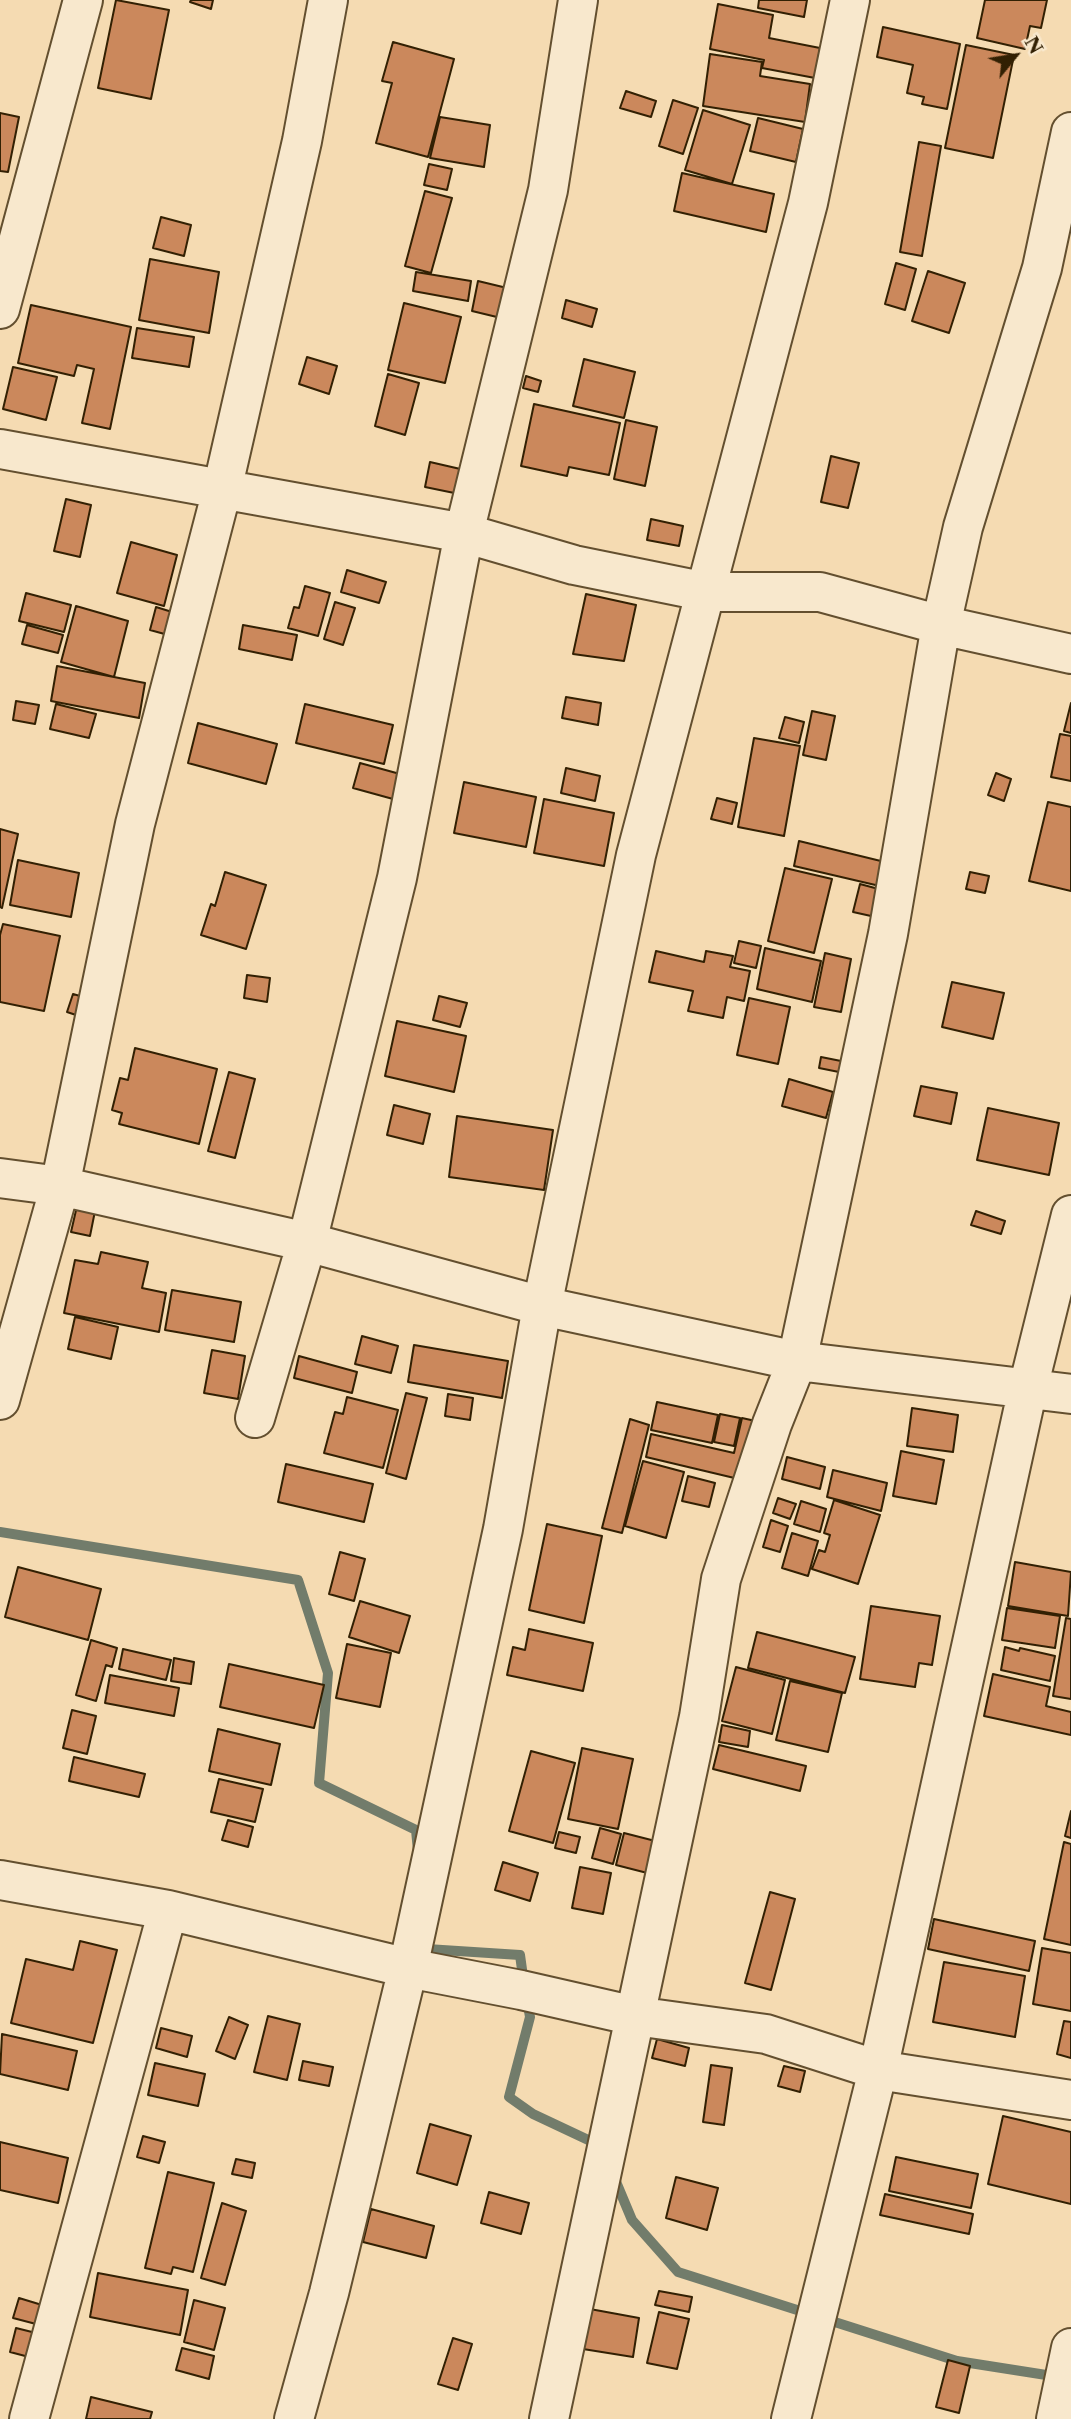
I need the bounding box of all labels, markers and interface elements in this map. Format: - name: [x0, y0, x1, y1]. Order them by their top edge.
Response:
- north arrow: [980, 21, 1050, 91]
- text: N: [1020, 32, 1048, 58]

